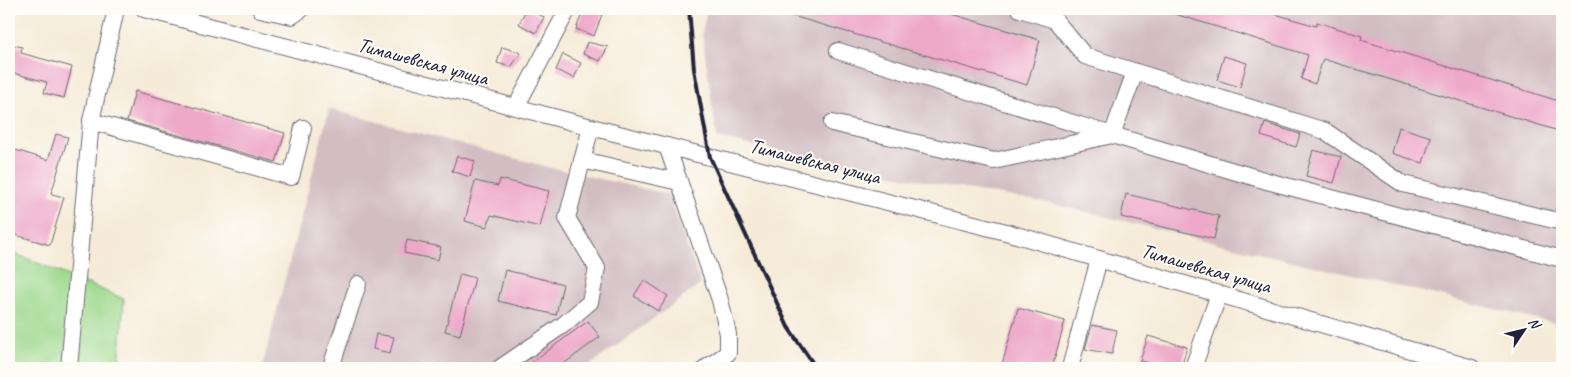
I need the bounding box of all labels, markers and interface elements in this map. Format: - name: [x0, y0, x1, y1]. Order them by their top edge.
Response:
- street label: Тимашевская улица: [355, 31, 493, 91]
- street label: Тимашевская улица: [747, 132, 885, 190]
- street label: Тимашевская улица: [1138, 237, 1275, 299]
- north arrow: [1498, 304, 1548, 354]
- text: N: [1525, 314, 1545, 333]

